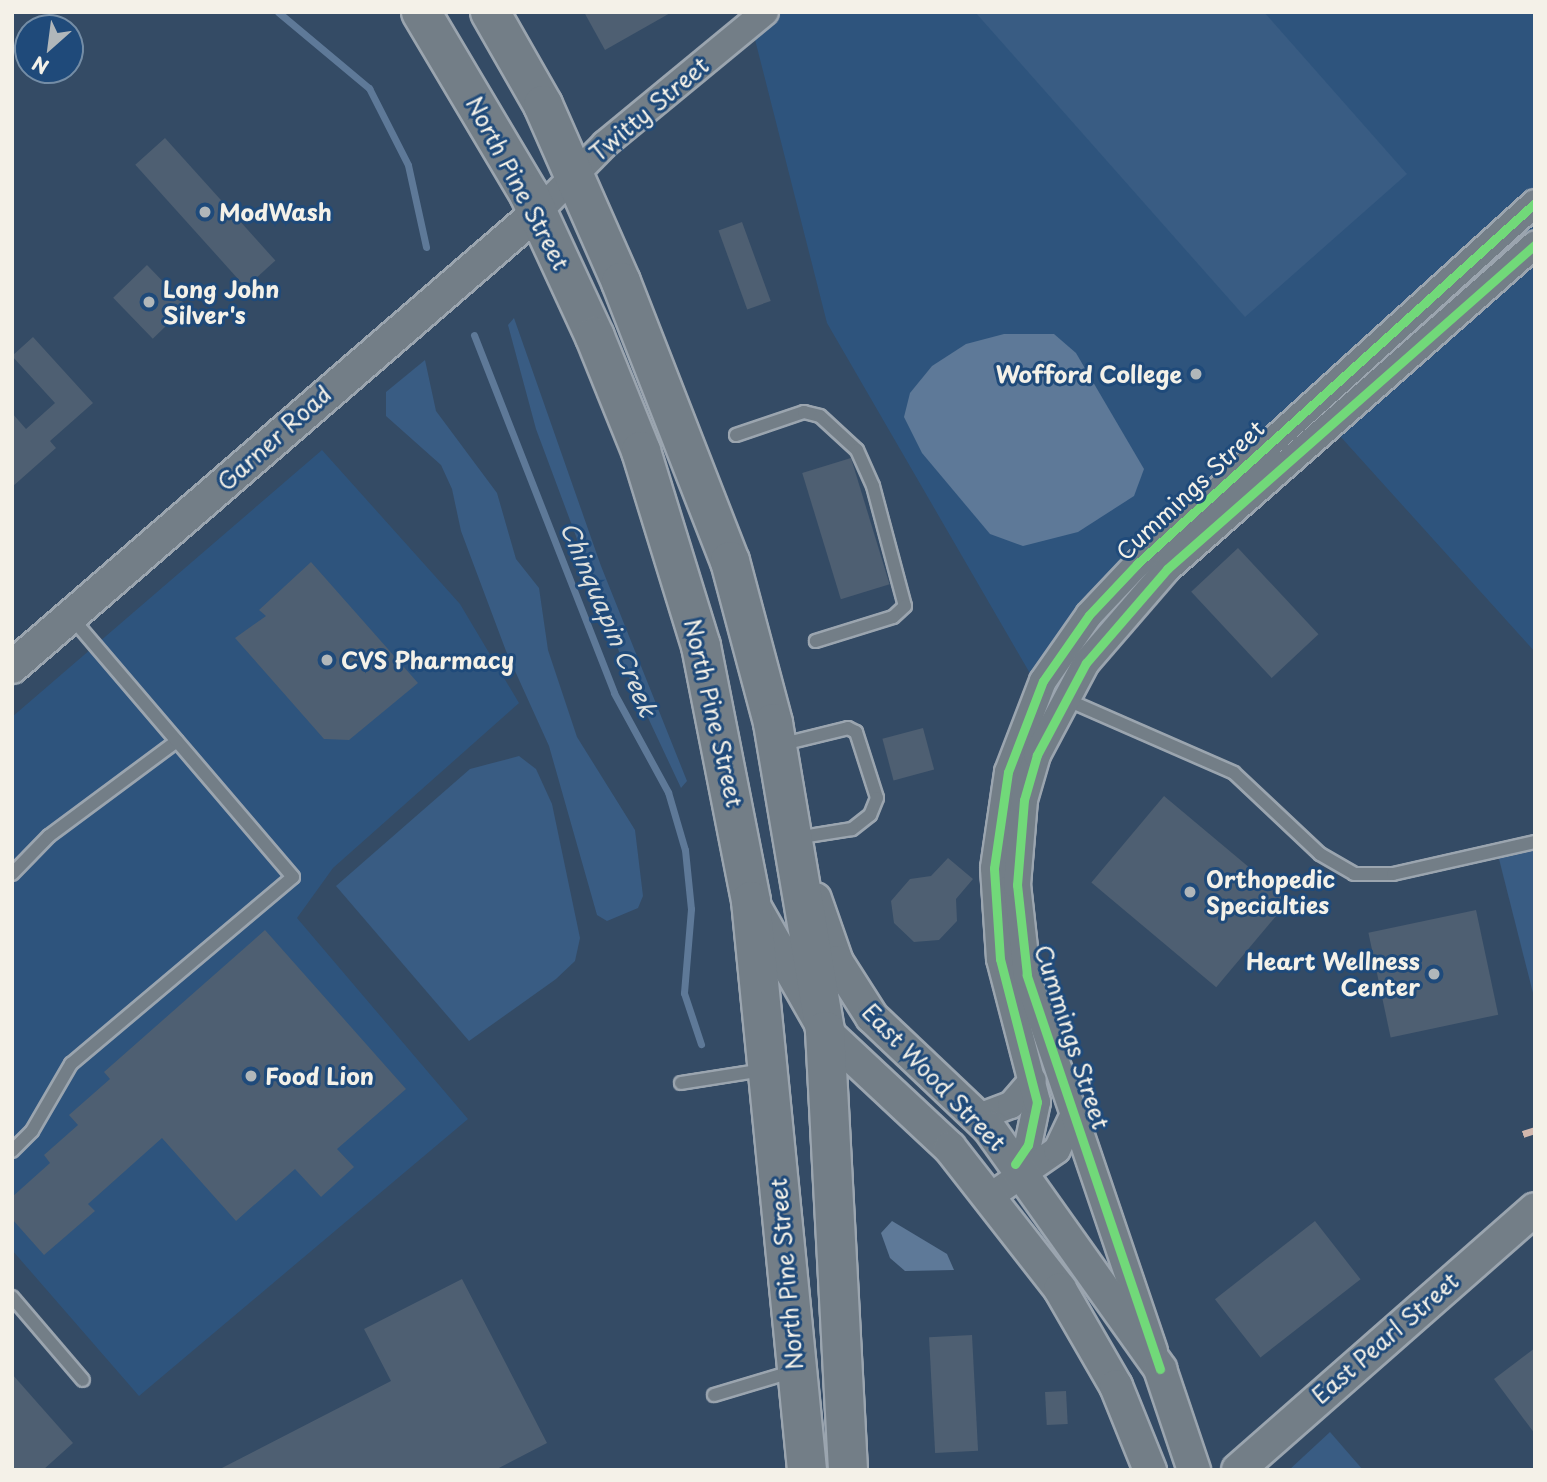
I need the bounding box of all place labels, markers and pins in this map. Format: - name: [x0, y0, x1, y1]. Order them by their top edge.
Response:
- place label: ModWash: [219, 198, 332, 226]
- marker: ModWash: [197, 204, 213, 220]
- place label: Long John Silver's: [163, 275, 280, 329]
- marker: Long John Silver's: [141, 294, 157, 310]
- place label: Wofford College: [995, 360, 1182, 388]
- marker: Wofford College: [1188, 366, 1204, 382]
- place label: CVS Pharmacy: [341, 646, 517, 674]
- marker: CVS Pharmacy: [319, 652, 335, 668]
- place label: Orthopedic Specialties: [1206, 865, 1335, 919]
- marker: Orthopedic Specialties: [1180, 882, 1200, 902]
- place label: Heart Wellness Center: [1246, 947, 1420, 1001]
- marker: Heart Wellness Center: [1426, 966, 1442, 982]
- place label: Food Lion: [265, 1062, 375, 1090]
- marker: Food Lion: [243, 1068, 259, 1084]

